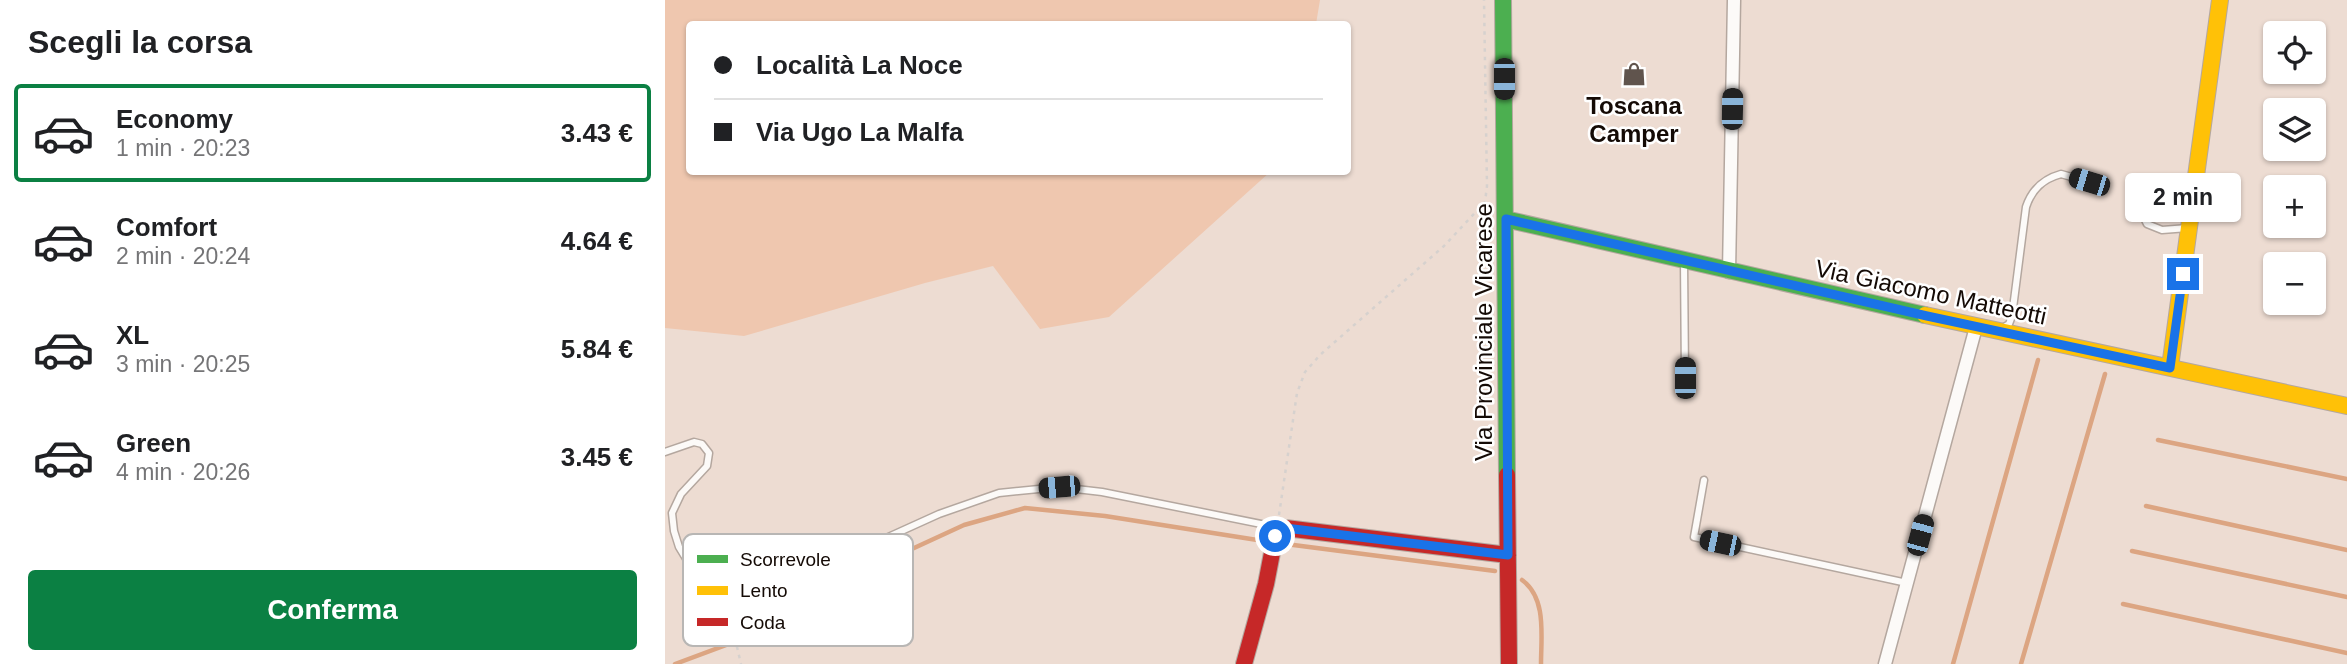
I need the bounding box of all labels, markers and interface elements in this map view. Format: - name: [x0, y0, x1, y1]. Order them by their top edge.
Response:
- map controls: [2263, 21, 2326, 315]
- button: locate: [2263, 21, 2326, 84]
- text: Scegli la corsa: [28, 24, 252, 60]
- text: Località La Noce: [756, 50, 963, 80]
- car: [1494, 58, 1515, 100]
- shop icon: Toscana Camper: [1620, 60, 1648, 88]
- car: [1722, 88, 1743, 130]
- place label: Toscana Camper: [1586, 92, 1682, 147]
- button: layers: [2263, 98, 2326, 161]
- icon: car: [32, 102, 95, 165]
- text: Economy: [116, 104, 233, 134]
- text: Via Ugo La Malfa: [756, 117, 964, 147]
- text: 3.43 €: [561, 118, 633, 148]
- text: 1 min · 20:23: [116, 135, 250, 161]
- car: [2066, 166, 2113, 198]
- callout: 2 min: [2125, 173, 2241, 222]
- button: +: [2263, 175, 2326, 238]
- text: 2 min: [2153, 184, 2213, 210]
- street label: Via Provinciale Vicarese: [1470, 203, 1497, 461]
- icon: car: [32, 210, 95, 273]
- text: Comfort: [116, 212, 217, 242]
- text: 4.64 €: [561, 226, 633, 256]
- text: 2 min · 20:24: [116, 243, 250, 269]
- button: −: [2263, 252, 2326, 315]
- street label: Via Giacomo Matteotti: [1813, 254, 2049, 330]
- route end: [2167, 258, 2199, 290]
- icon: car: [32, 318, 95, 381]
- text: XL: [116, 320, 149, 350]
- text: 5.84 €: [561, 334, 633, 364]
- text: 3 min · 20:25: [116, 351, 250, 377]
- car: [1675, 357, 1696, 399]
- icon: car: [32, 426, 95, 489]
- text: Green: [116, 428, 191, 458]
- text: 3.45 €: [561, 442, 633, 472]
- text: 4 min · 20:26: [116, 459, 250, 485]
- car: [1038, 475, 1081, 499]
- car: [1905, 512, 1936, 558]
- route start: [1259, 520, 1291, 552]
- car: [1698, 528, 1743, 558]
- legend: [683, 534, 913, 646]
- text: Scorrevole: [740, 549, 831, 570]
- button: Conferma: [28, 570, 637, 650]
- text: Lento: [740, 580, 788, 601]
- text: Coda: [740, 612, 786, 633]

